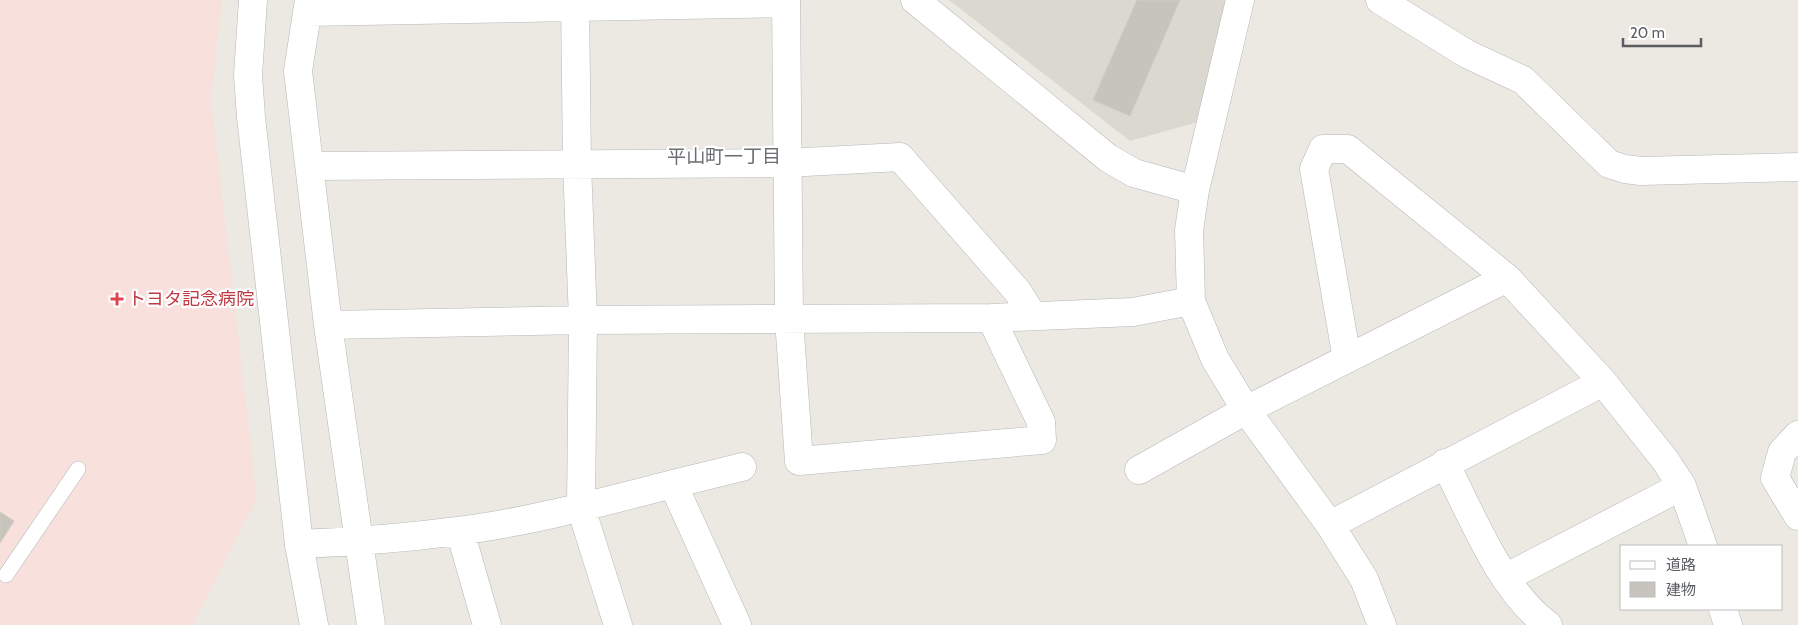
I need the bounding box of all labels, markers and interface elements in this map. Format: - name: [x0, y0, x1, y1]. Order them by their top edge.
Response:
- scale bar: [1623, 15, 1700, 47]
- text: 20 m: [1630, 24, 1665, 42]
- district label: 平山町一丁目: [667, 145, 781, 168]
- place label: トヨタ記念病院: [128, 288, 254, 310]
- marker: トヨタ記念病院: [110, 292, 124, 306]
- legend: [1620, 545, 1783, 610]
- text: 道路: [1666, 556, 1696, 574]
- text: 建物: [1666, 581, 1696, 599]

